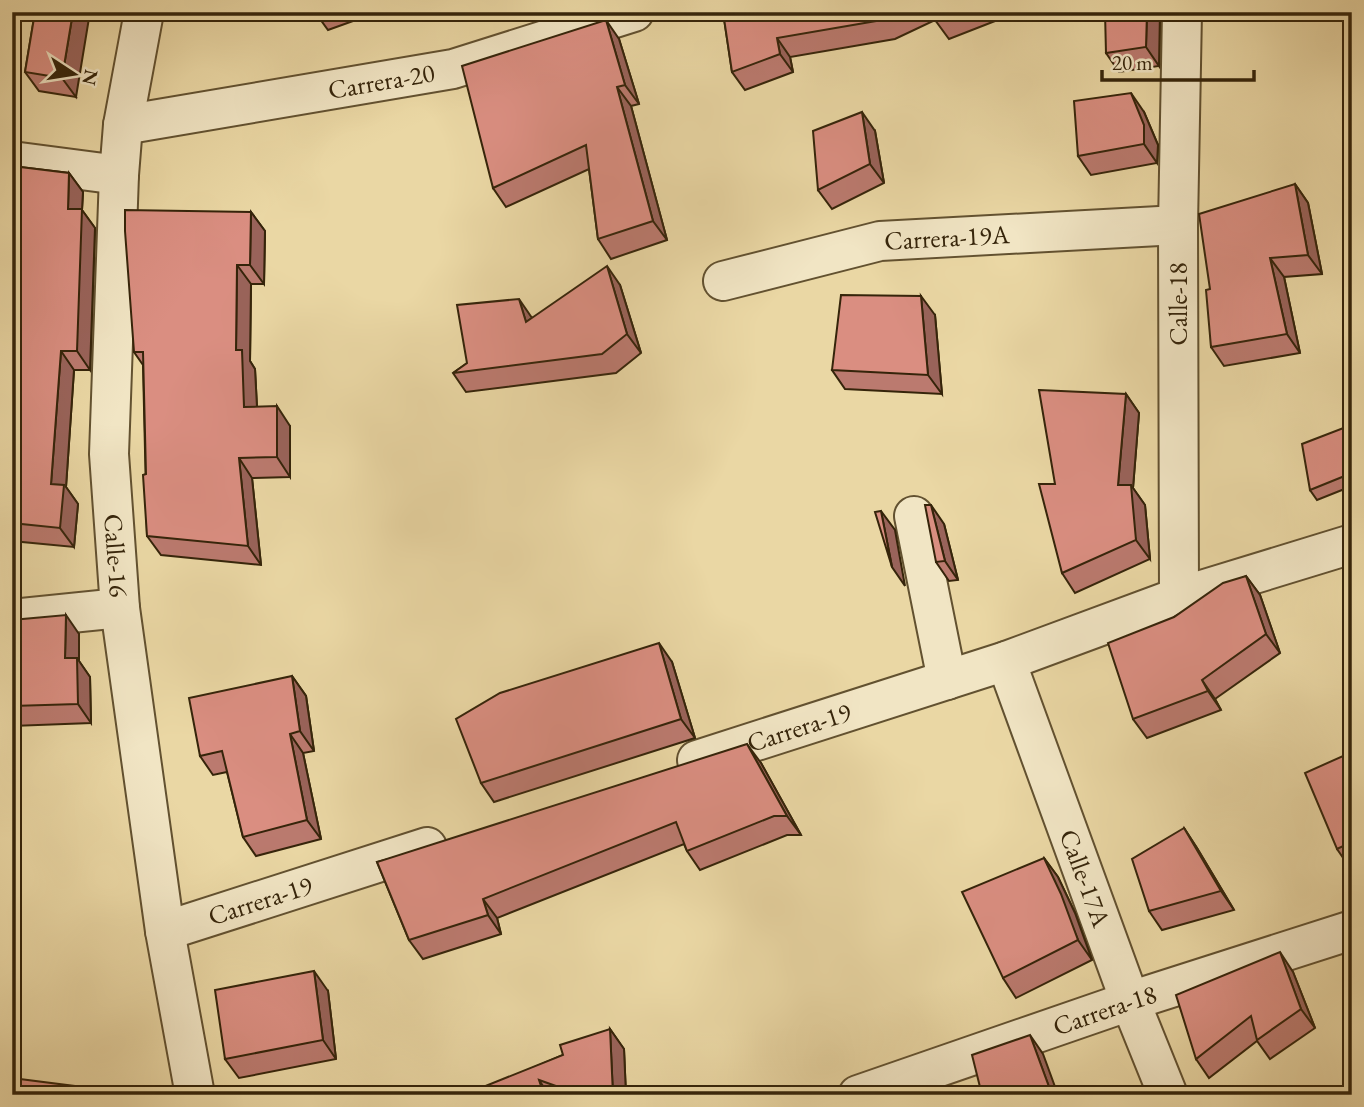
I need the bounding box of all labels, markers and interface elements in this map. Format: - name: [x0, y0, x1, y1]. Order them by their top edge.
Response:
- north arrow: [38, 38, 108, 108]
- scale bar: [1102, 38, 1254, 82]
- text: 20 m: [1112, 49, 1153, 76]
- street label: Carrera-20: [325, 55, 437, 107]
- text: N: [76, 67, 104, 88]
- street label: Carrera-19A: [883, 217, 1011, 258]
- street label: Calle-18: [1161, 262, 1195, 346]
- street label: Calle-16: [96, 513, 136, 598]
- street label: Carrera-19: [743, 695, 856, 760]
- street label: Calle-17A: [1052, 824, 1119, 932]
- street label: Carrera-19: [204, 868, 317, 933]
- street label: Carrera-18: [1048, 977, 1161, 1043]

